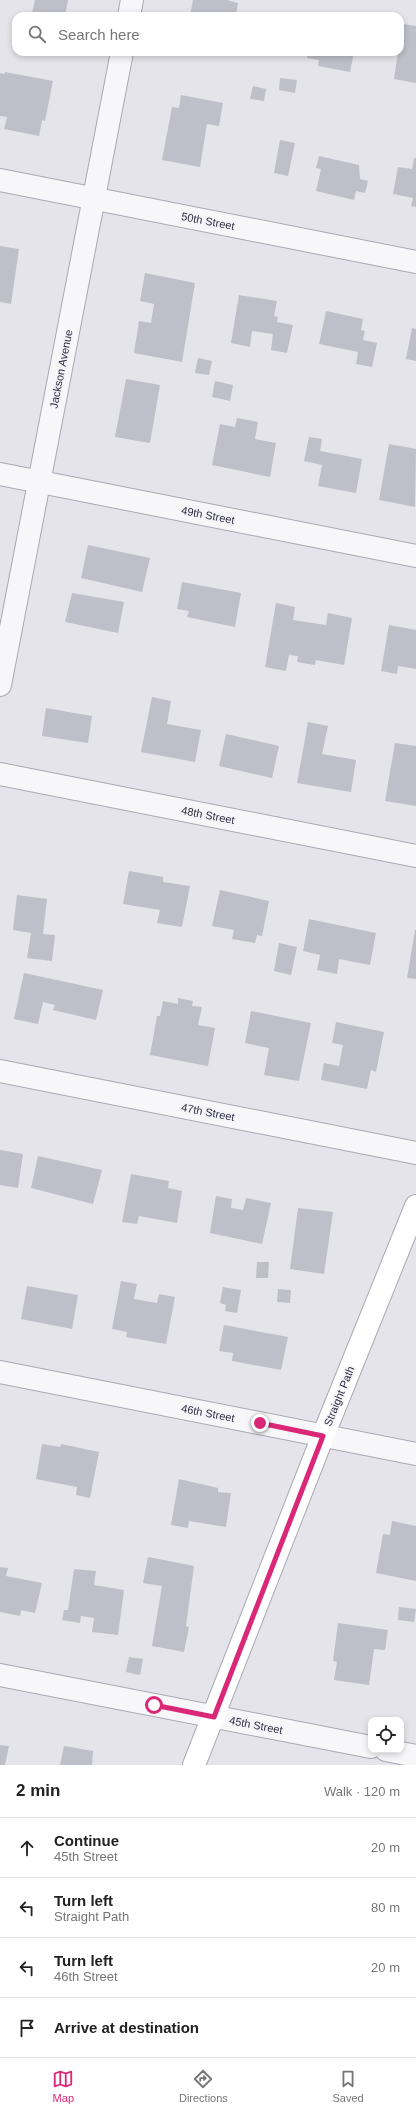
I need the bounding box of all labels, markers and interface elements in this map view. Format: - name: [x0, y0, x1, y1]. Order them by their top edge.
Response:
- search box: [12, 12, 404, 56]
- icon: search: [26, 23, 48, 45]
- text: Search here: [58, 26, 140, 43]
- street label: 50th Street: [180, 210, 236, 232]
- street label: Jackson Avenue: [47, 329, 75, 409]
- street label: 49th Street: [180, 504, 236, 526]
- street label: 48th Street: [180, 804, 236, 826]
- street label: 47th Street: [180, 1101, 236, 1123]
- street label: Straight Path: [322, 1364, 356, 1428]
- street label: 46th Street: [180, 1402, 236, 1424]
- route end: [251, 1414, 269, 1432]
- route start: [145, 1696, 163, 1714]
- street label: 45th Street: [228, 1714, 284, 1736]
- map controls: [368, 1717, 404, 1753]
- button: locate: [368, 1717, 404, 1753]
- text: 2 min: [16, 1781, 60, 1800]
- text: Walk · 120 m: [324, 1784, 400, 1799]
- text: Continue: [54, 1832, 119, 1849]
- icon: ahead: [16, 1837, 38, 1859]
- text: 20 m: [371, 1840, 400, 1855]
- text: 45th Street: [54, 1849, 118, 1864]
- text: Turn left: [54, 1892, 113, 1909]
- icon: left: [16, 1897, 38, 1919]
- text: 80 m: [371, 1900, 400, 1915]
- text: Straight Path: [54, 1909, 129, 1924]
- text: Turn left: [54, 1952, 113, 1969]
- icon: left: [16, 1957, 38, 1979]
- text: 20 m: [371, 1960, 400, 1975]
- text: 46th Street: [54, 1969, 118, 1984]
- icon: arrive: [16, 2017, 38, 2039]
- text: Arrive at destination: [54, 2019, 199, 2036]
- tab: Map: [52, 2068, 74, 2104]
- tab: Directions: [179, 2068, 228, 2104]
- tab: Saved: [332, 2068, 364, 2104]

